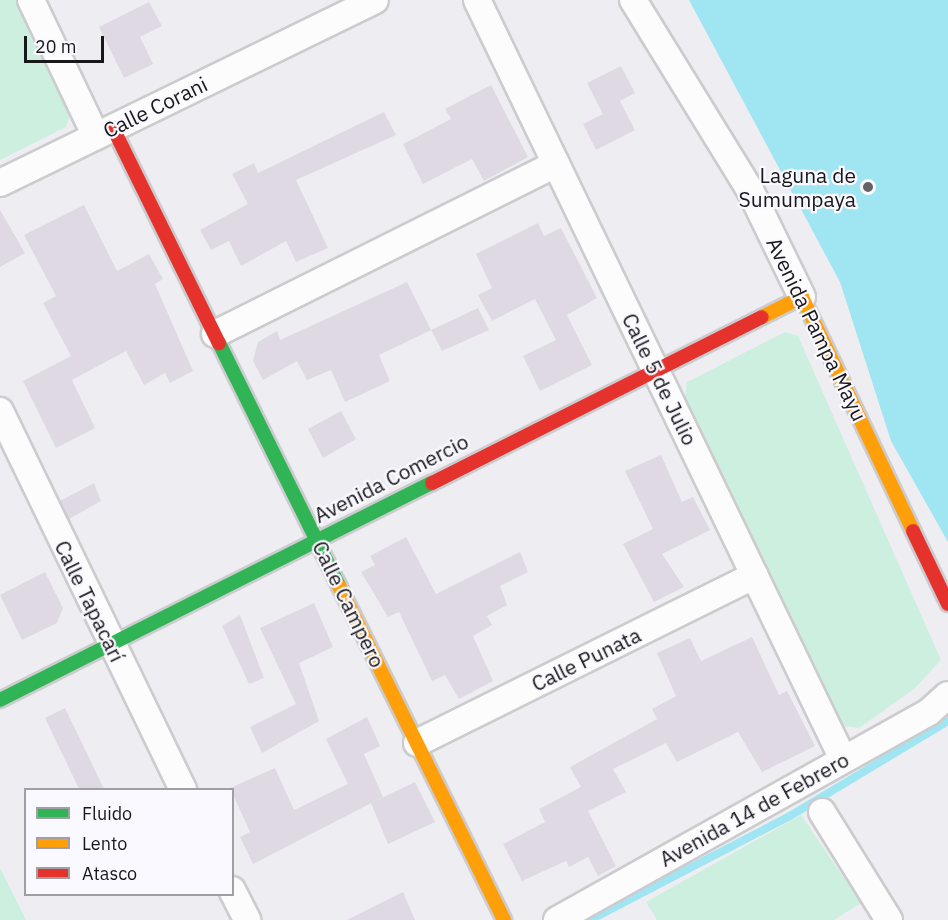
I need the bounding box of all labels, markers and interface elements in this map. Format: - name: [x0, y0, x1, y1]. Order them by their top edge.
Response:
- scale bar: [27, 24, 106, 62]
- text: 20 m: [35, 35, 77, 58]
- street label: Calle Corani: [99, 71, 211, 143]
- place label: Laguna de Sumumpaya: [739, 162, 856, 212]
- marker: Laguna de Sumumpaya: [861, 180, 875, 194]
- street label: Avenida Pampa Mayu: [762, 233, 872, 425]
- street label: Calle 5 de Julio: [617, 309, 703, 449]
- street label: Avenida Comercio: [309, 428, 473, 528]
- street label: Calle Tapacarí: [50, 536, 130, 666]
- street label: Calle Campero: [307, 537, 391, 671]
- street label: Calle Punata: [527, 622, 645, 696]
- street label: Avenida 14 de Febrero: [655, 746, 853, 872]
- legend: [24, 788, 234, 896]
- text: Fluido: [82, 802, 132, 825]
- text: Lento: [82, 832, 127, 855]
- text: Atasco: [82, 862, 137, 885]

